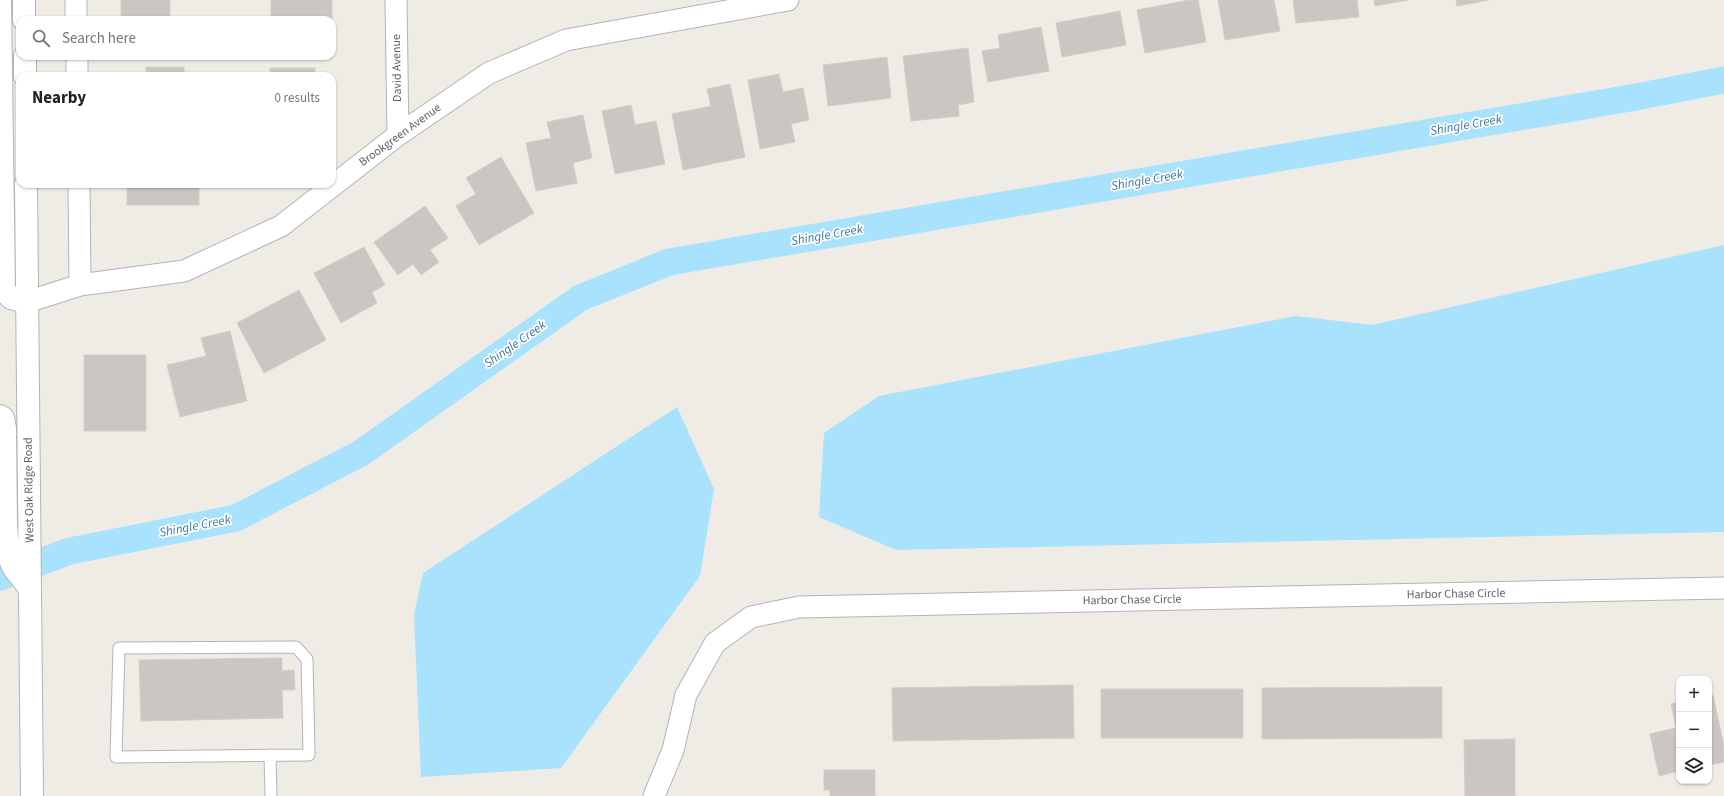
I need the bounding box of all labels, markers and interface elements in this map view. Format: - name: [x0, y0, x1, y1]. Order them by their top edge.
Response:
- search box: [16, 16, 336, 60]
- icon: search: [30, 27, 52, 49]
- text: Search here: [62, 28, 136, 49]
- street label: David Avenue: [388, 34, 406, 102]
- text: Nearby: [32, 86, 86, 110]
- text: 0 results: [275, 89, 320, 107]
- street label: Brookgreen Avenue: [355, 99, 445, 171]
- water label: Shingle Creek: [1429, 110, 1504, 140]
- water label: Shingle Creek: [1110, 165, 1185, 195]
- water label: Shingle Creek: [790, 220, 865, 250]
- water label: Shingle Creek: [480, 315, 550, 372]
- street label: West Oak Ridge Road: [20, 437, 38, 543]
- water label: Shingle Creek: [158, 510, 233, 542]
- street label: Harbor Chase Circle: [1406, 585, 1506, 603]
- street label: Harbor Chase Circle: [1082, 591, 1182, 609]
- map controls: [1676, 676, 1712, 784]
- button: +: [1676, 676, 1712, 712]
- button: −: [1676, 712, 1712, 748]
- button: layers: [1676, 748, 1712, 784]

